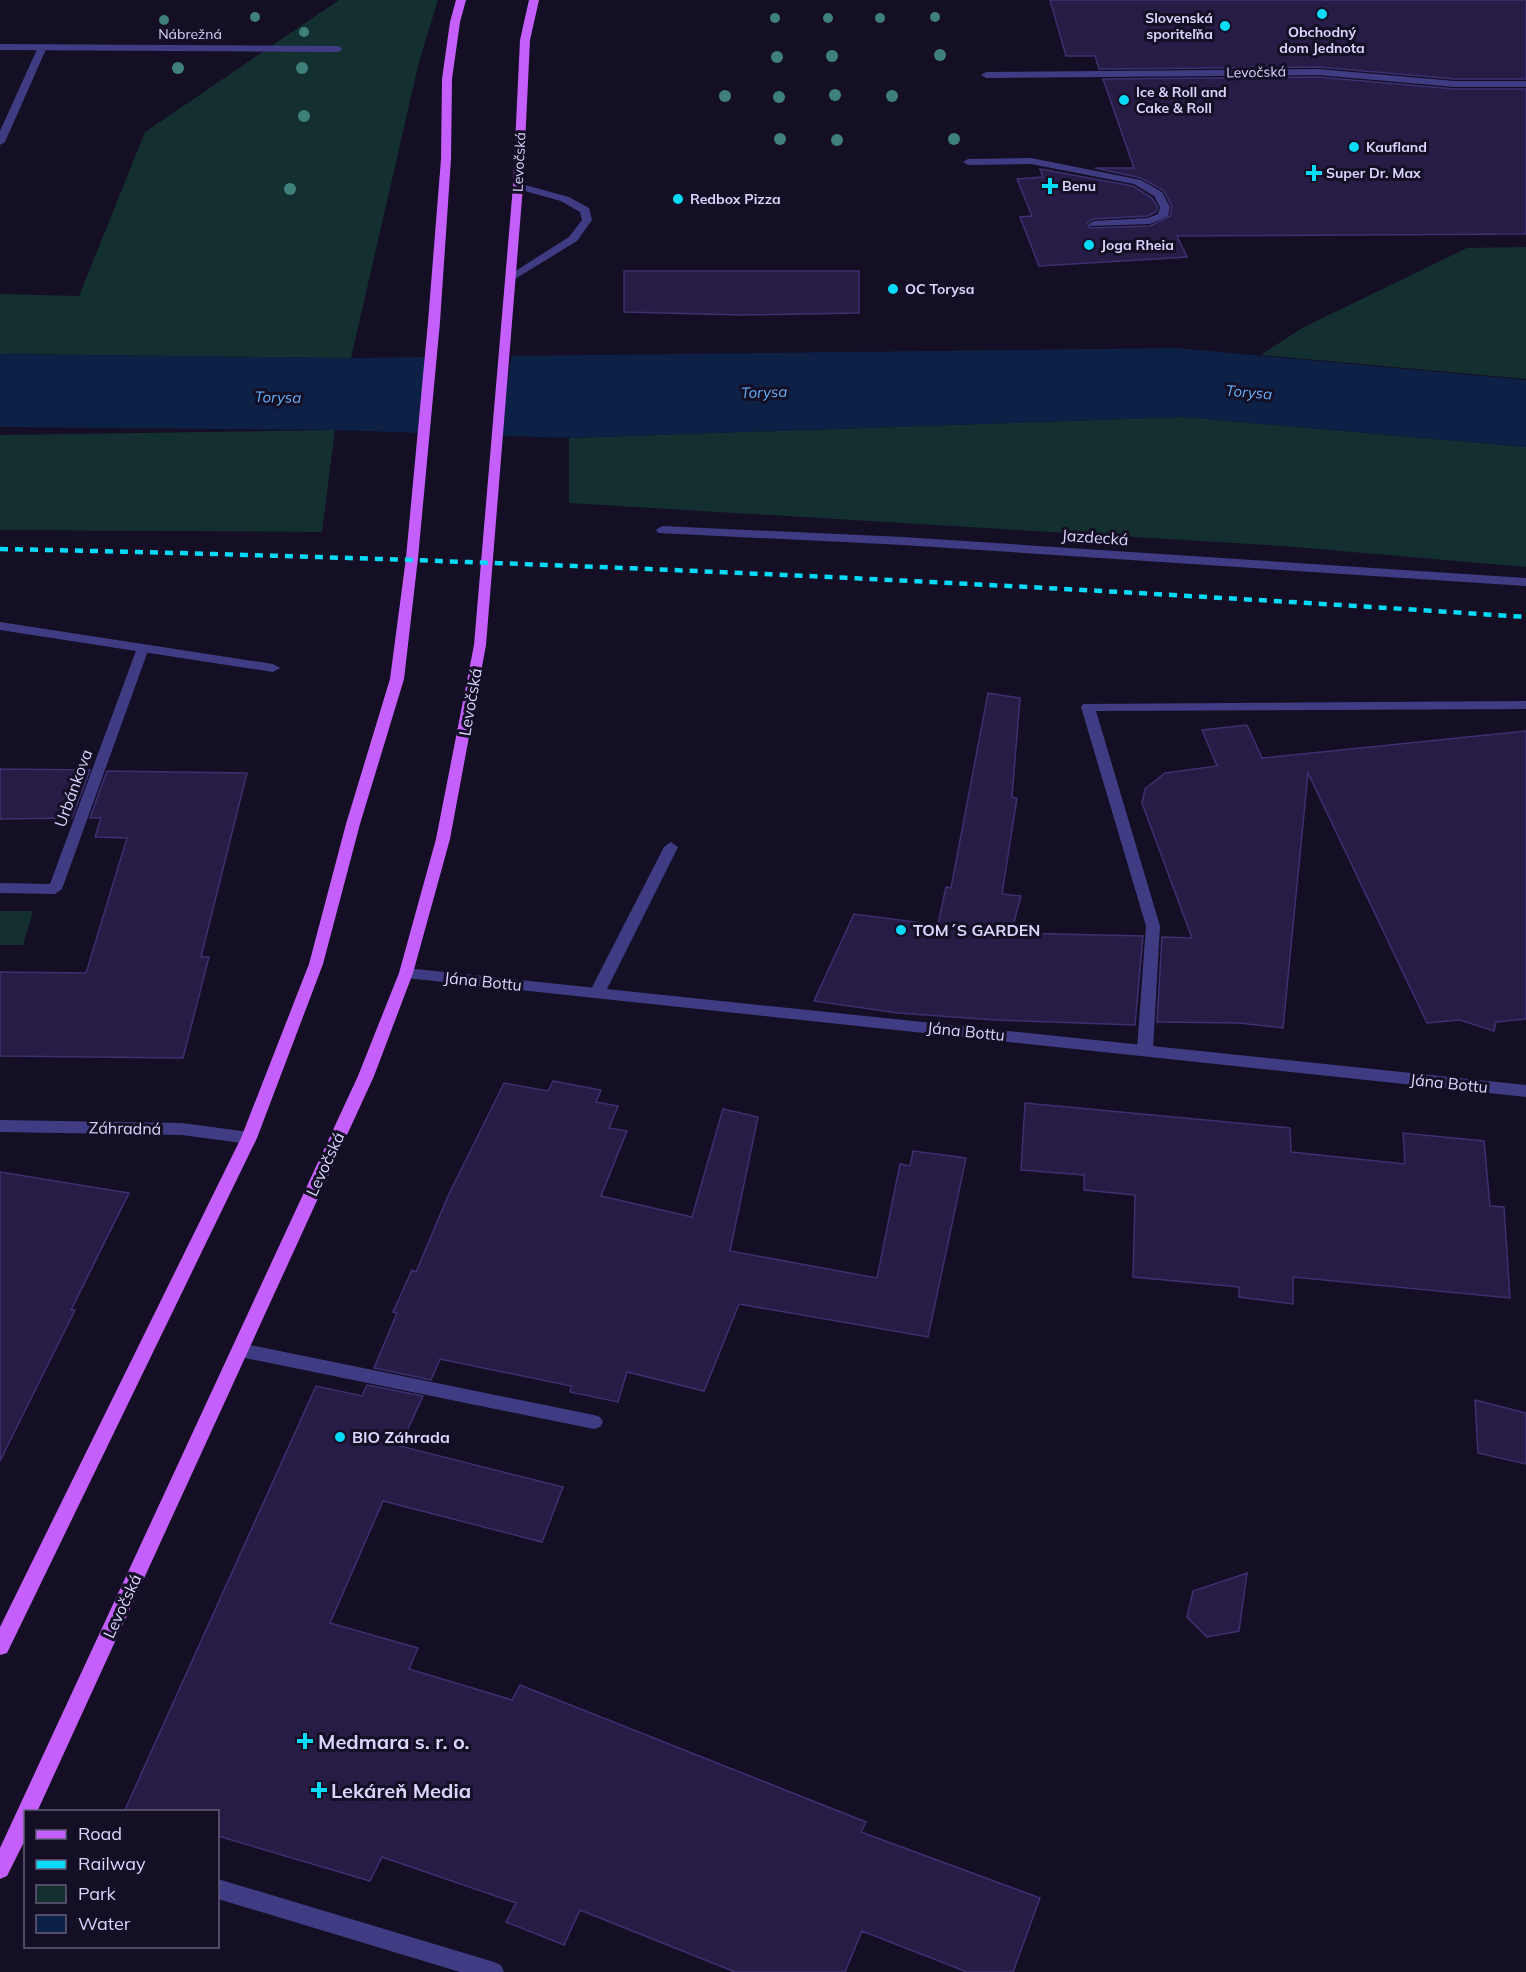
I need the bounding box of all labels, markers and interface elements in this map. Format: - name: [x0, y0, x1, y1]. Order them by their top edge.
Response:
- marker: Obchodný dom Jednota: [1315, 7, 1329, 21]
- place label: Slovenská sporiteľňa: [1145, 9, 1213, 43]
- marker: Slovenská sporiteľňa: [1218, 19, 1232, 33]
- place label: Obchodný dom Jednota: [1279, 23, 1365, 57]
- street label: Nábrežná: [158, 25, 222, 43]
- street label: Levočská: [1226, 62, 1286, 82]
- place label: Ice & Roll and Cake & Roll: [1136, 83, 1227, 117]
- marker: Ice & Roll and Cake & Roll: [1117, 93, 1131, 107]
- street label: Levočská: [508, 132, 530, 192]
- place label: Kaufland: [1366, 138, 1427, 156]
- marker: Kaufland: [1347, 140, 1361, 154]
- place label: Super Dr. Max: [1326, 164, 1421, 182]
- marker: Super Dr. Max: [1307, 166, 1321, 180]
- place label: Benu: [1062, 177, 1096, 195]
- marker: Benu: [1043, 179, 1057, 193]
- place label: Redbox Pizza: [690, 190, 781, 208]
- marker: Redbox Pizza: [671, 192, 685, 206]
- place label: Joga Rheia: [1101, 236, 1174, 254]
- marker: Joga Rheia: [1082, 238, 1096, 252]
- place label: OC Torysa: [905, 280, 974, 298]
- marker: OC Torysa: [886, 282, 900, 296]
- water label: Torysa: [1225, 381, 1273, 403]
- water label: Torysa: [740, 382, 788, 402]
- water label: Torysa: [255, 387, 301, 407]
- street label: Jazdecká: [1061, 525, 1129, 549]
- street label: Levočská: [454, 667, 486, 737]
- street label: Urbánkova: [50, 746, 96, 830]
- place label: TOM´S GARDEN: [913, 920, 1040, 940]
- marker: TOM´S GARDEN: [894, 923, 908, 937]
- street label: Jána Bottu: [443, 967, 523, 995]
- street label: Jána Bottu: [926, 1017, 1006, 1045]
- street label: Jána Bottu: [1409, 1069, 1489, 1097]
- street label: Záhradná: [89, 1117, 161, 1139]
- street label: Levočská: [301, 1129, 349, 1199]
- place label: BIO Záhrada: [352, 1427, 450, 1447]
- marker: BIO Záhrada: [333, 1430, 347, 1444]
- street label: Levočská: [98, 1571, 146, 1641]
- place label: Medmara s. r. o.: [318, 1729, 469, 1754]
- marker: Medmara s. r. o.: [296, 1732, 314, 1750]
- place label: Lekáreň Media: [331, 1778, 471, 1803]
- marker: Lekáreň Media: [312, 1783, 326, 1797]
- legend: [24, 1810, 219, 1948]
- text: Road: [78, 1822, 122, 1845]
- text: Railway: [78, 1852, 146, 1875]
- text: Park: [78, 1882, 117, 1905]
- text: Water: [78, 1912, 131, 1935]

